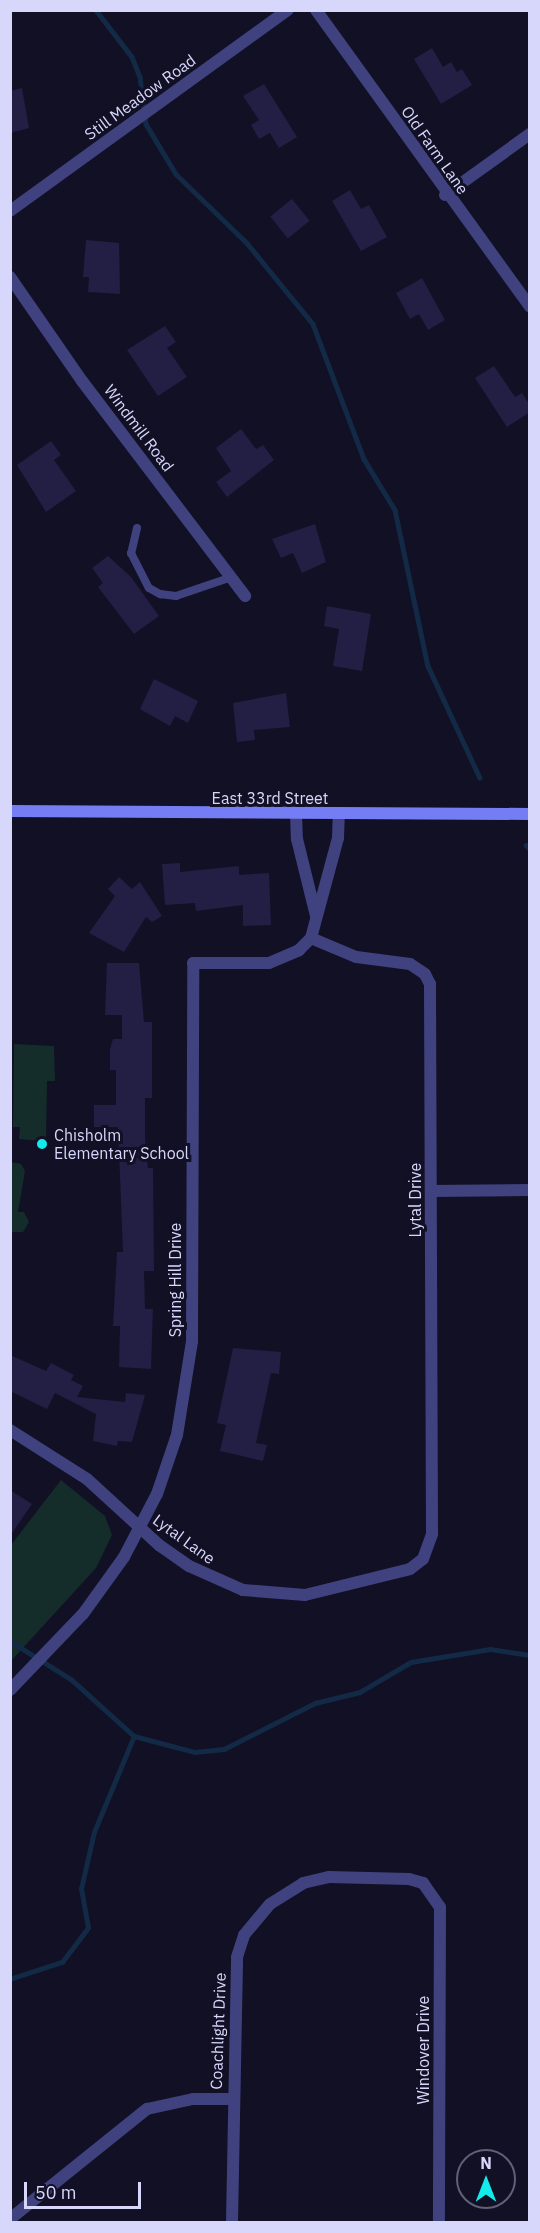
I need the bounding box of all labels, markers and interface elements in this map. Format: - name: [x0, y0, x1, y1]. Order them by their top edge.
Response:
- street label: Still Meadow Road: [81, 50, 199, 144]
- street label: Old Farm Lane: [397, 102, 473, 198]
- street label: Windmill Road: [100, 381, 178, 475]
- street label: East 33rd Street: [212, 788, 328, 808]
- place label: Chisholm Elementary School: [54, 1125, 189, 1163]
- marker: Chisholm Elementary School: [35, 1137, 49, 1151]
- street label: Lytal Drive: [405, 1163, 425, 1237]
- street label: Spring Hill Drive: [165, 1223, 185, 1337]
- street label: Lytal Lane: [149, 1510, 219, 1568]
- street label: Coachlight Drive: [206, 1972, 230, 2090]
- street label: Windover Drive: [413, 1996, 433, 2104]
- north arrow: [456, 2149, 516, 2209]
- text: N: [480, 2153, 492, 2173]
- scale bar: [27, 2170, 144, 2208]
- text: 50 m: [35, 2181, 77, 2204]

